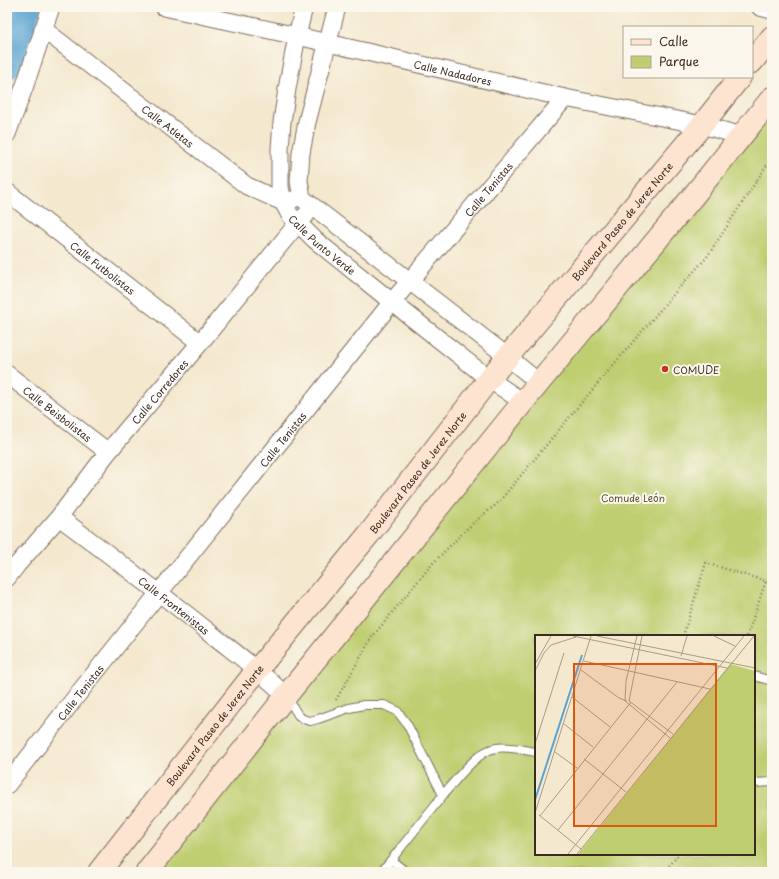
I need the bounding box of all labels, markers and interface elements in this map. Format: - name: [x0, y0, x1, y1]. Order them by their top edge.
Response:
- legend: [623, 26, 753, 78]
- text: Calle: [659, 32, 689, 50]
- text: Parque: [659, 52, 699, 70]
- street label: Calle Nadadores: [412, 56, 494, 88]
- street label: Calle Atletas: [139, 101, 198, 150]
- street label: Calle Tenistas: [461, 158, 516, 219]
- street label: Boulevard Paseo de Jerez Norte: [568, 158, 676, 283]
- street label: Calle Punto Verde: [286, 211, 359, 278]
- street label: Calle Futbolistas: [68, 237, 139, 297]
- street label: Calle Corredores: [128, 355, 191, 427]
- place label: COMUDE: [673, 362, 719, 377]
- marker: COMUDE: [660, 364, 670, 374]
- street label: Calle Beisbolistas: [20, 382, 95, 445]
- street label: Calle Tenistas: [255, 408, 309, 470]
- street label: Boulevard Paseo de Jerez Norte: [365, 408, 469, 536]
- park label: Comude León: [601, 490, 665, 505]
- street label: Calle Frontenistas: [136, 572, 213, 638]
- inset map: [535, 635, 755, 855]
- street label: Calle Tenistas: [53, 661, 107, 723]
- street label: Boulevard Paseo de Jerez Norte: [162, 661, 266, 789]

